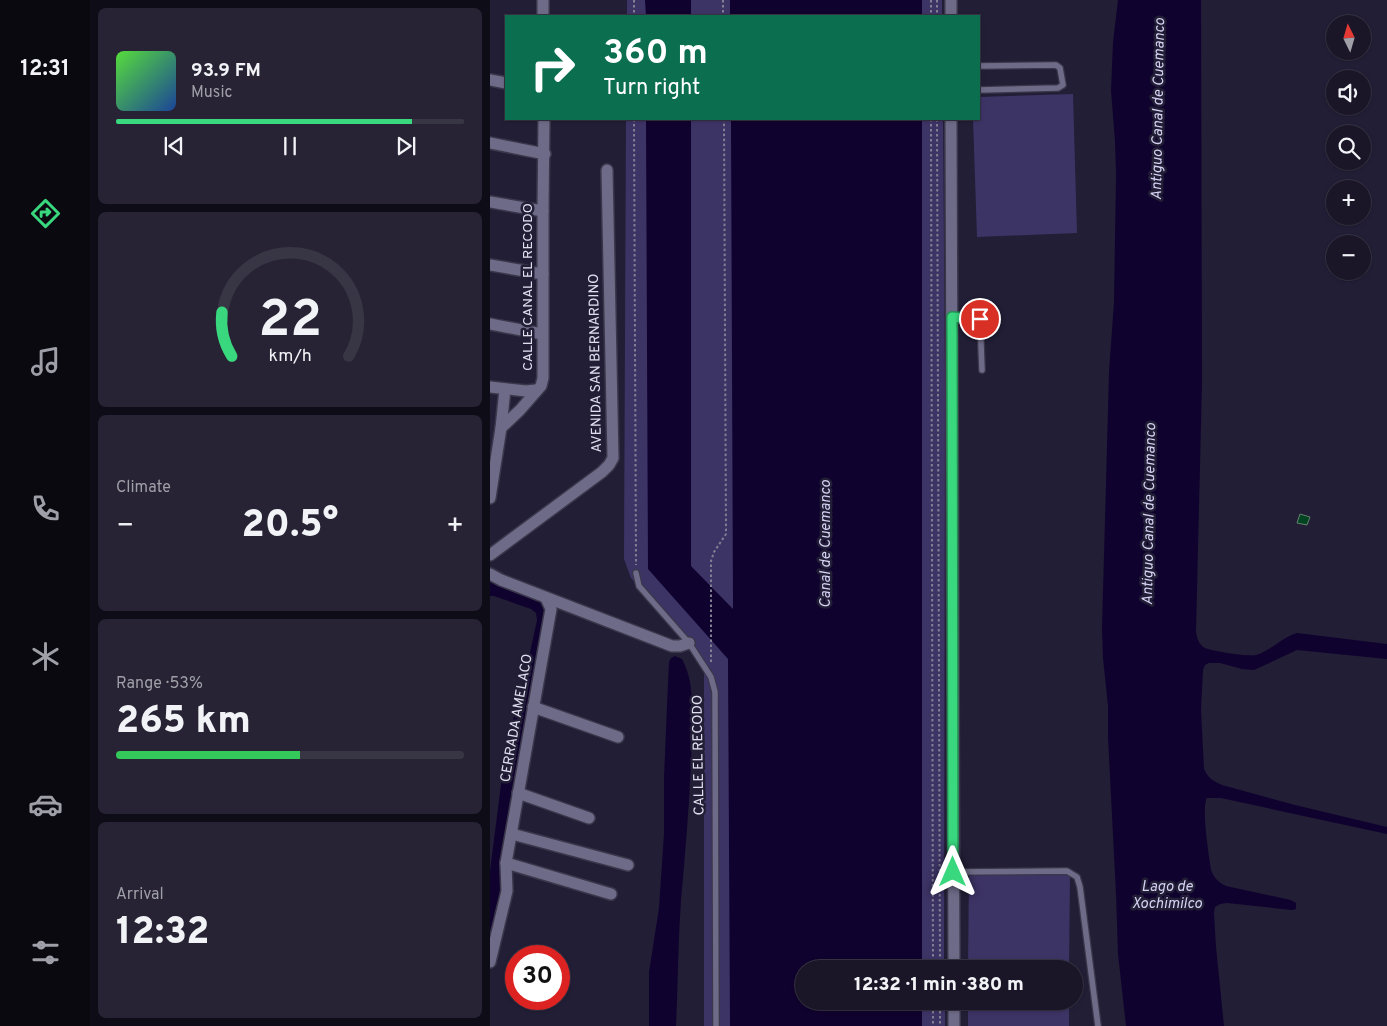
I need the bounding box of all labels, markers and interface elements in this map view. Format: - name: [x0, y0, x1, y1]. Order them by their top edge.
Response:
- north arrow: [1326, 15, 1371, 60]
- map controls: [1326, 15, 1371, 280]
- water label: Antiguo Canal de Cuemanco: [1148, 18, 1170, 200]
- text: 360 m: [603, 32, 708, 76]
- icon: right: [520, 35, 585, 100]
- text: 12:31: [20, 56, 70, 83]
- text: 93.9 FM: [191, 59, 261, 83]
- button: sound: [1326, 70, 1371, 115]
- text: Turn right: [603, 75, 700, 102]
- text: Music: [191, 83, 232, 103]
- button: search: [1326, 125, 1371, 170]
- icon: previous: [160, 132, 188, 160]
- icon: pause: [276, 132, 304, 160]
- icon: next: [392, 132, 420, 160]
- button: +: [1326, 180, 1371, 225]
- icon: directions: [28, 196, 63, 231]
- street label: CALLE CANAL EL RECODO: [520, 203, 537, 371]
- button: −: [1326, 235, 1371, 280]
- street label: AVENIDA SAN BERNARDINO: [586, 273, 606, 453]
- text: 22: [258, 289, 322, 355]
- pin: [959, 298, 1001, 340]
- icon: arrive: [966, 305, 994, 333]
- icon: music: [28, 344, 63, 379]
- text: km/h: [268, 345, 312, 368]
- water label: Antiguo Canal de Cuemanco: [1139, 423, 1161, 605]
- text: Climate: [116, 478, 171, 498]
- water label: Canal de Cuemanco: [817, 480, 836, 608]
- icon: phone: [28, 491, 63, 526]
- text: 20.5°: [242, 502, 338, 551]
- text: −: [116, 509, 134, 545]
- text: +: [446, 509, 464, 545]
- icon: climate: [28, 639, 63, 674]
- street label: CERRADA AMELACO: [497, 652, 537, 784]
- text: Range · 53%: [116, 674, 203, 694]
- street label: CALLE EL RECODO: [689, 695, 709, 815]
- text: 265 km: [116, 698, 251, 747]
- icon: car: [28, 787, 63, 822]
- position arrow: [926, 845, 978, 897]
- water label: Lago de Xochimilco: [1132, 878, 1202, 914]
- text: Arrival: [116, 885, 164, 905]
- text: 12:32: [116, 909, 209, 958]
- icon: filters: [28, 935, 63, 970]
- speed limit sign: 30: [505, 945, 570, 1010]
- text: 12:32 · 1 min · 380 m: [854, 973, 1024, 997]

